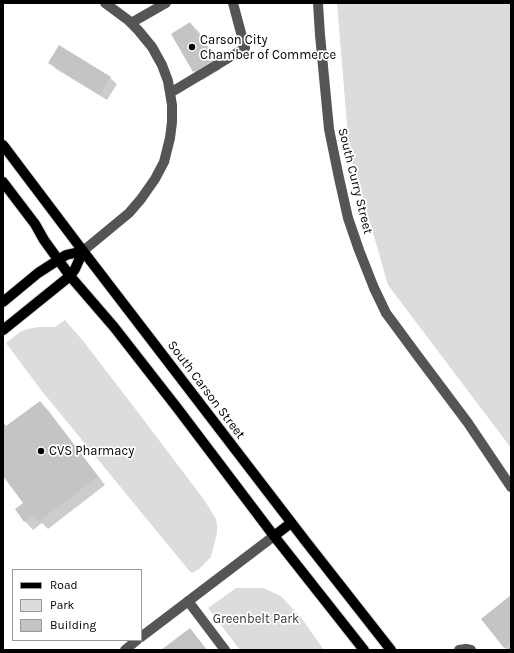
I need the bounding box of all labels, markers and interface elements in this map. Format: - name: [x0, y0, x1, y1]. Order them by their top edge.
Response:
- place label: Carson City Chamber of Commerce: [200, 32, 336, 63]
- marker: Carson City Chamber of Commerce: [187, 42, 197, 52]
- street label: South Curry Street: [334, 126, 376, 236]
- street label: South Carson Street: [164, 338, 248, 442]
- place label: CVS Pharmacy: [49, 443, 134, 459]
- marker: CVS Pharmacy: [36, 446, 46, 456]
- legend: [12, 569, 142, 641]
- text: Road: [50, 578, 78, 592]
- text: Park: [50, 598, 74, 612]
- park label: Greenbelt Park: [213, 611, 299, 627]
- text: Building: [50, 618, 96, 632]

